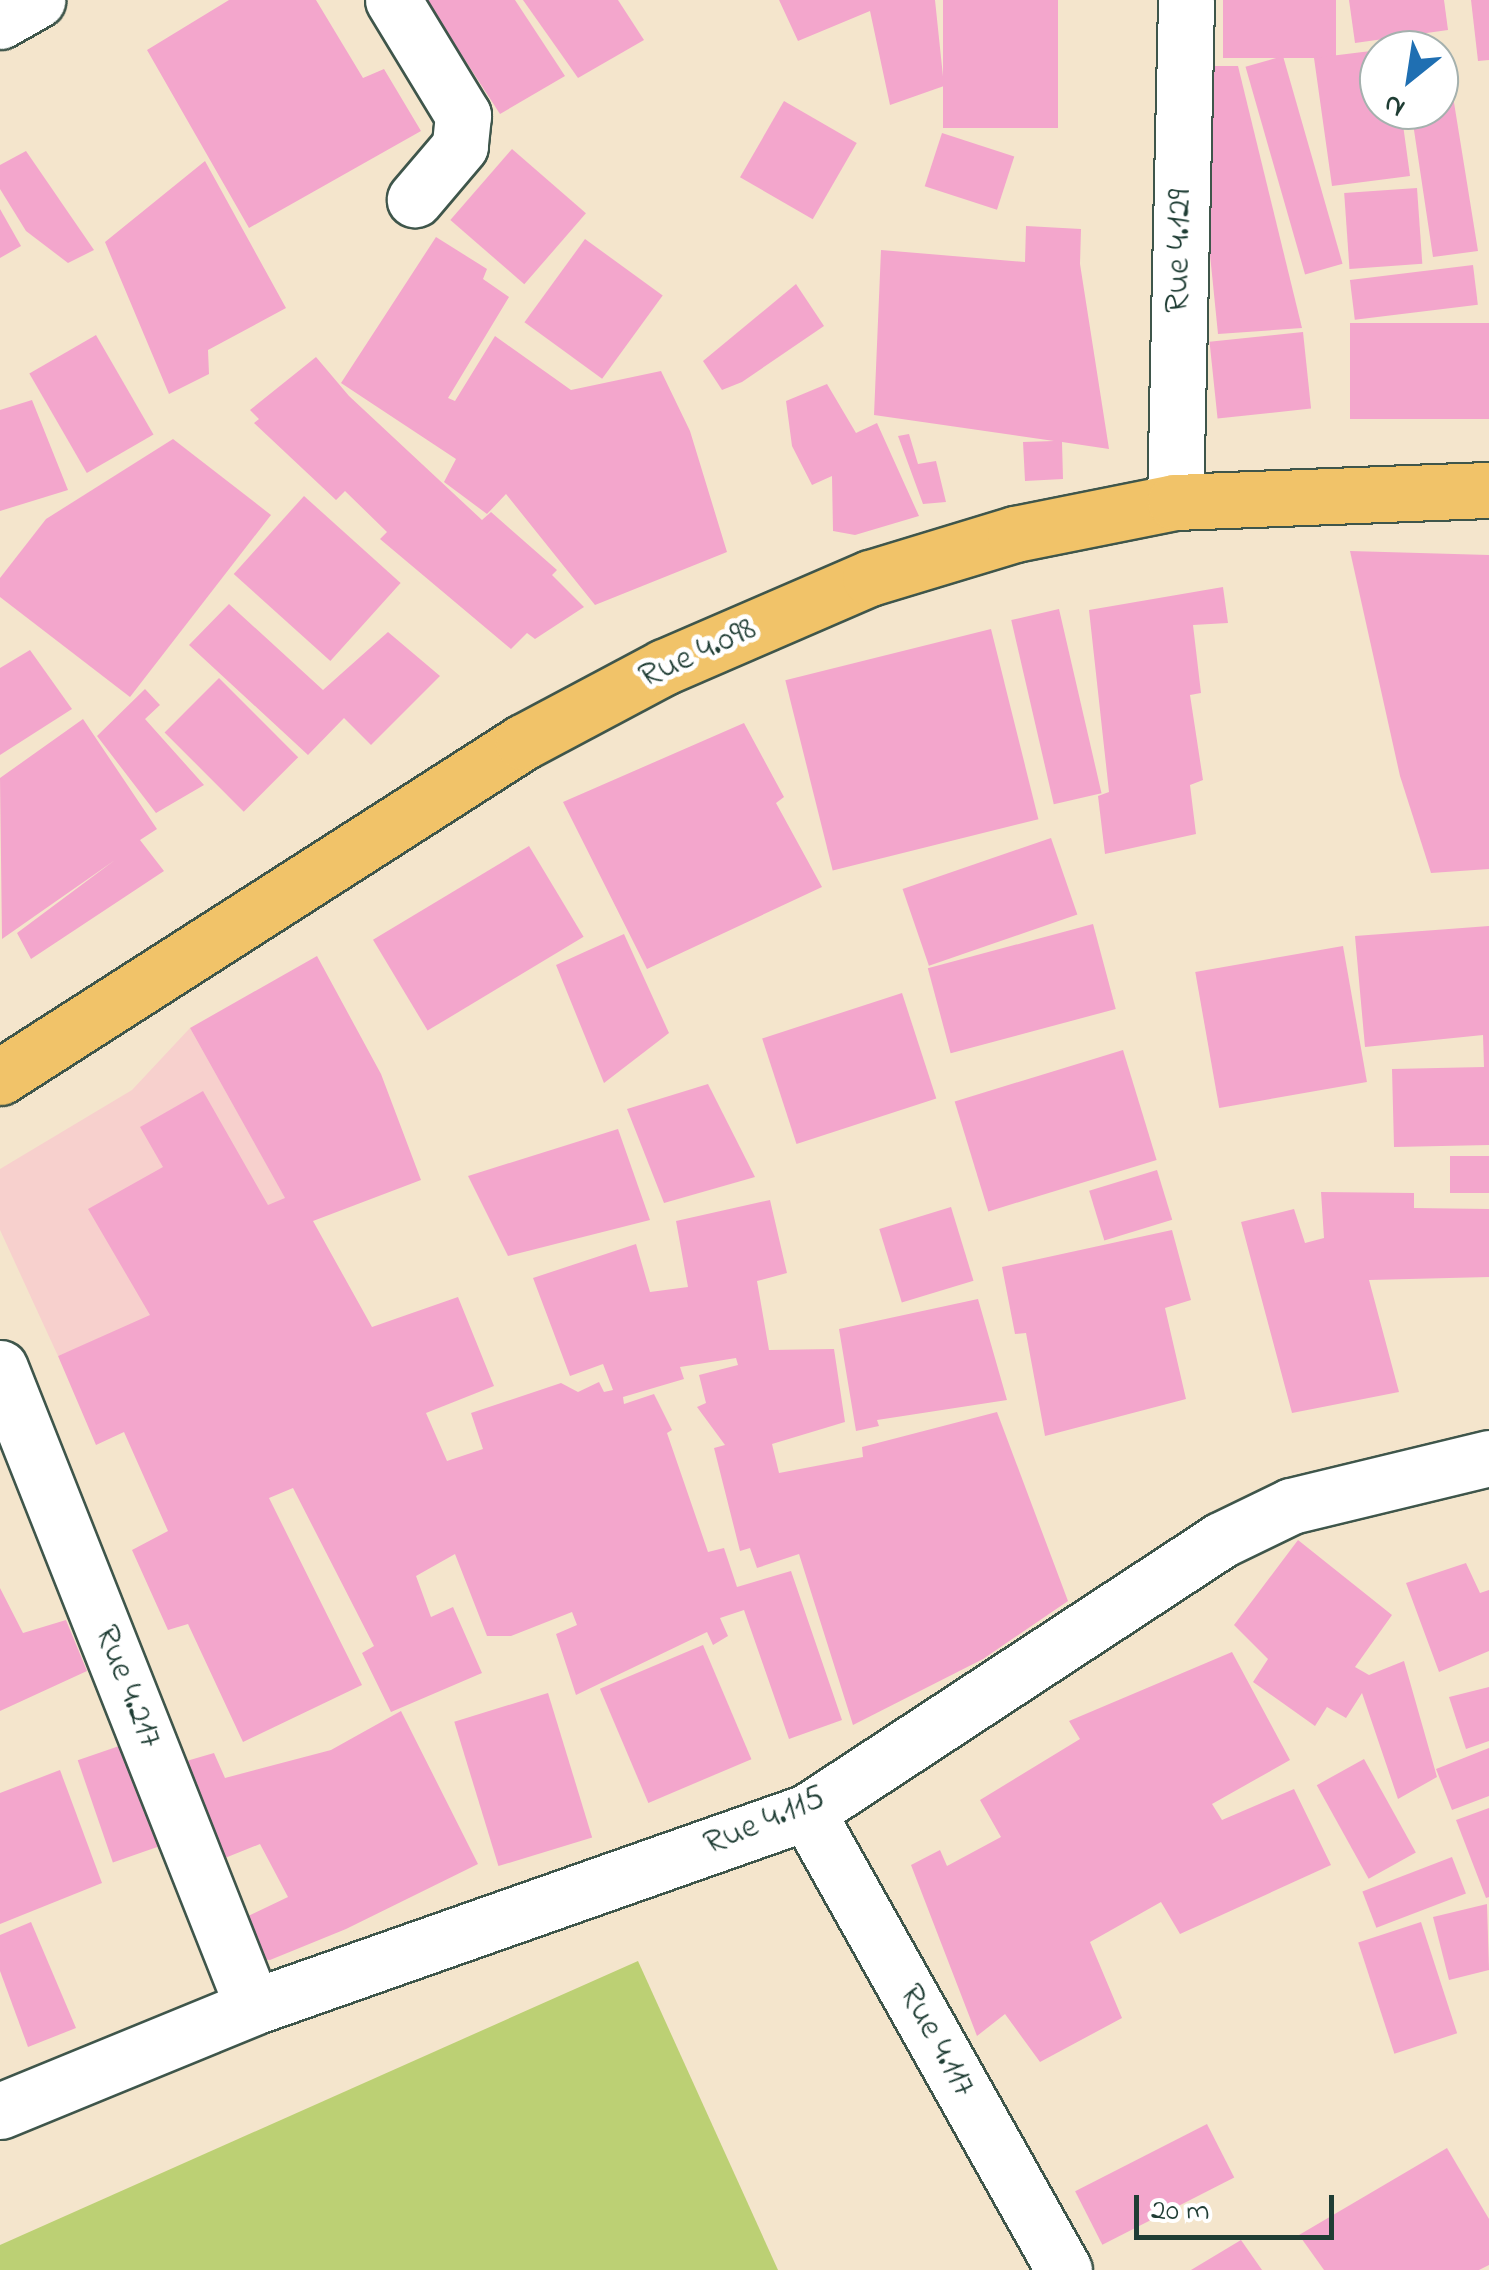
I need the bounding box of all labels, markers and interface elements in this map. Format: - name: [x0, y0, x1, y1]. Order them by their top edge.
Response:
- north arrow: [1359, 30, 1459, 130]
- text: N: [1376, 82, 1413, 127]
- street label: Rue 4.129: [1158, 188, 1202, 314]
- street label: Rue 4.098: [633, 609, 763, 699]
- street label: Rue 4.217: [84, 1620, 170, 1754]
- street label: Rue 4.115: [698, 1778, 832, 1866]
- street label: Rue 4.117: [888, 1977, 984, 2105]
- scale bar: [1139, 2175, 1339, 2237]
- text: 20 m: [1151, 2190, 1210, 2234]

